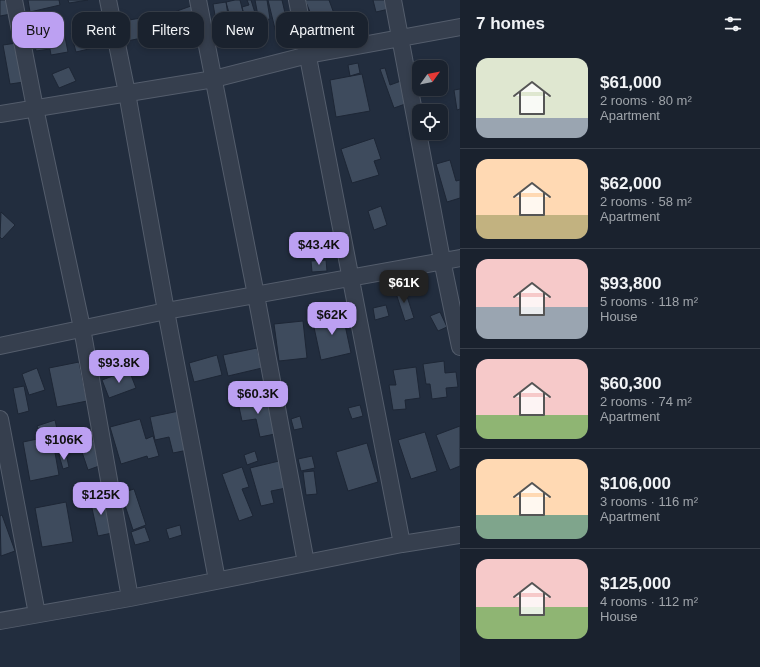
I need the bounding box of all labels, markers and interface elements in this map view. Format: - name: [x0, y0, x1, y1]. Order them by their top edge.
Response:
- chip: Buy: [12, 12, 64, 48]
- chip: Rent: [72, 12, 130, 48]
- chip: Filters: [138, 12, 204, 48]
- chip: New: [212, 12, 268, 48]
- chip: Apartment: [276, 12, 368, 48]
- icon: filters: [722, 13, 744, 35]
- text: 7 homes: [476, 14, 545, 33]
- north arrow: [412, 60, 448, 96]
- map controls: [412, 60, 448, 140]
- text: $61,000: [600, 73, 661, 92]
- icon: home: [508, 74, 556, 122]
- text: 2 rooms · 80 m²: [600, 93, 692, 108]
- button: locate: [412, 104, 448, 140]
- text: Apartment: [600, 108, 660, 123]
- text: $62,000: [600, 174, 661, 193]
- icon: home: [508, 175, 556, 223]
- text: 2 rooms · 58 m²: [600, 194, 692, 209]
- text: Apartment: [600, 209, 660, 224]
- pin: $43.4K: [286, 232, 352, 266]
- text: $43.4K: [298, 237, 340, 252]
- pin: $61K: [380, 270, 428, 304]
- text: $93,800: [600, 274, 661, 293]
- text: $61K: [388, 275, 420, 290]
- icon: home: [508, 275, 556, 323]
- text: 5 rooms · 118 m²: [600, 294, 698, 309]
- pin: $62K: [308, 302, 356, 336]
- text: $62K: [316, 307, 348, 322]
- text: House: [600, 309, 638, 324]
- pin: $93.8K: [86, 350, 152, 384]
- text: $93.8K: [98, 355, 140, 370]
- text: $60,300: [600, 374, 661, 393]
- icon: home: [508, 375, 556, 423]
- pin: $60.3K: [225, 381, 291, 415]
- text: $60.3K: [237, 386, 279, 401]
- text: 2 rooms · 74 m²: [600, 394, 692, 409]
- text: Apartment: [600, 409, 660, 424]
- pin: $106K: [36, 427, 92, 461]
- text: $106K: [45, 432, 83, 447]
- text: $106,000: [600, 474, 671, 493]
- icon: home: [508, 475, 556, 523]
- pin: $125K: [73, 482, 129, 516]
- text: $125K: [82, 487, 120, 502]
- text: 3 rooms · 116 m²: [600, 494, 698, 509]
- text: Apartment: [600, 509, 660, 524]
- text: $125,000: [600, 574, 671, 593]
- icon: home: [508, 575, 556, 623]
- text: 4 rooms · 112 m²: [600, 594, 698, 609]
- text: House: [600, 609, 638, 624]

